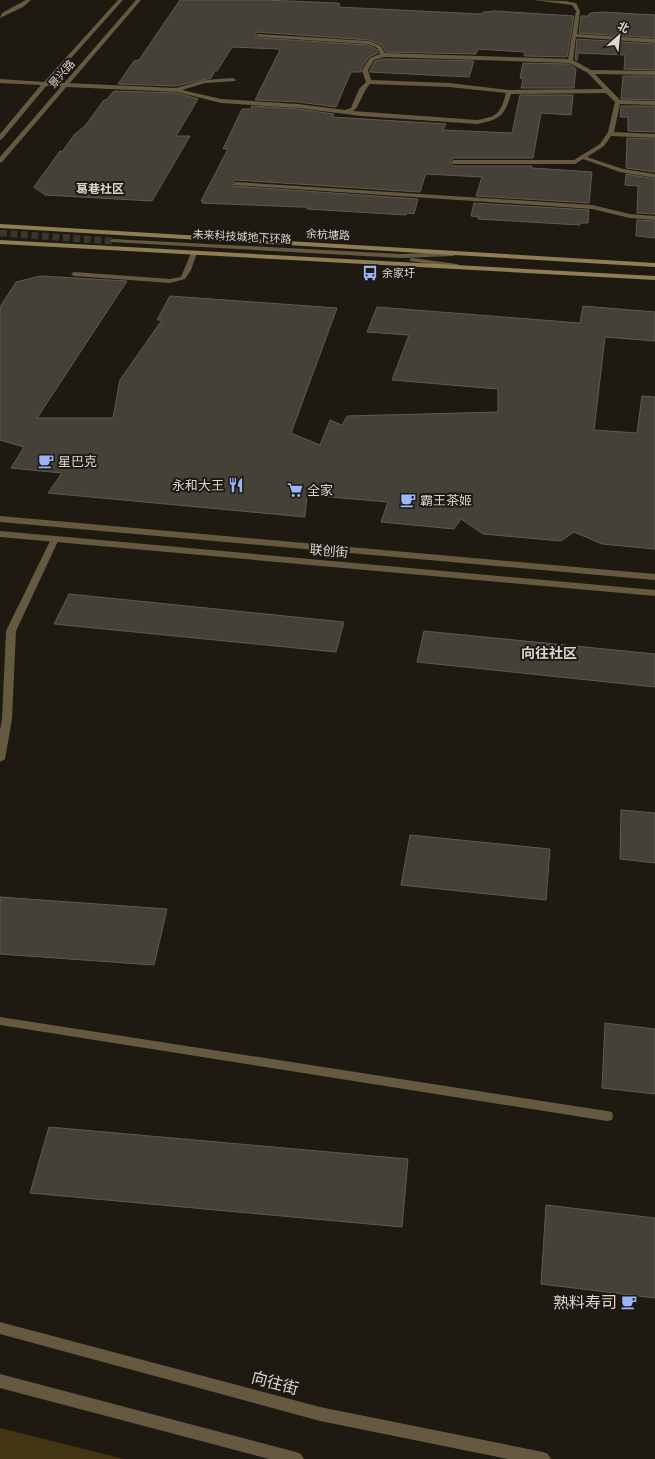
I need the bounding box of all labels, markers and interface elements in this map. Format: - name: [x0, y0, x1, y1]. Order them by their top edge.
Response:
- north arrow: [599, 16, 639, 56]
- text: 北: [615, 19, 631, 36]
- street label: 景兴路: [46, 57, 78, 91]
- district label: 葛巷社区: [76, 182, 124, 196]
- street label: 余杭塘路: [306, 227, 350, 243]
- street label: 未来科技城地下环路: [192, 228, 292, 246]
- bus stop icon: 余家圩: [361, 264, 379, 282]
- place label: 余家圩: [382, 267, 415, 280]
- cafe icon: 星巴克: [37, 452, 55, 470]
- place label: 星巴克: [58, 454, 97, 469]
- restaurant icon: 永和大王: [227, 476, 245, 494]
- place label: 永和大王: [172, 478, 224, 493]
- supermarket icon: 全家: [286, 481, 304, 499]
- place label: 全家: [307, 483, 333, 498]
- cafe icon: 霸王茶姬: [399, 491, 417, 509]
- place label: 霸王茶姬: [420, 493, 472, 508]
- street label: 联创街: [309, 542, 349, 560]
- district label: 向往社区: [521, 645, 577, 662]
- place label: 熟料寿司: [553, 1293, 617, 1312]
- cafe icon: 熟料寿司: [620, 1293, 638, 1311]
- street label: 向往街: [249, 1368, 301, 1398]

